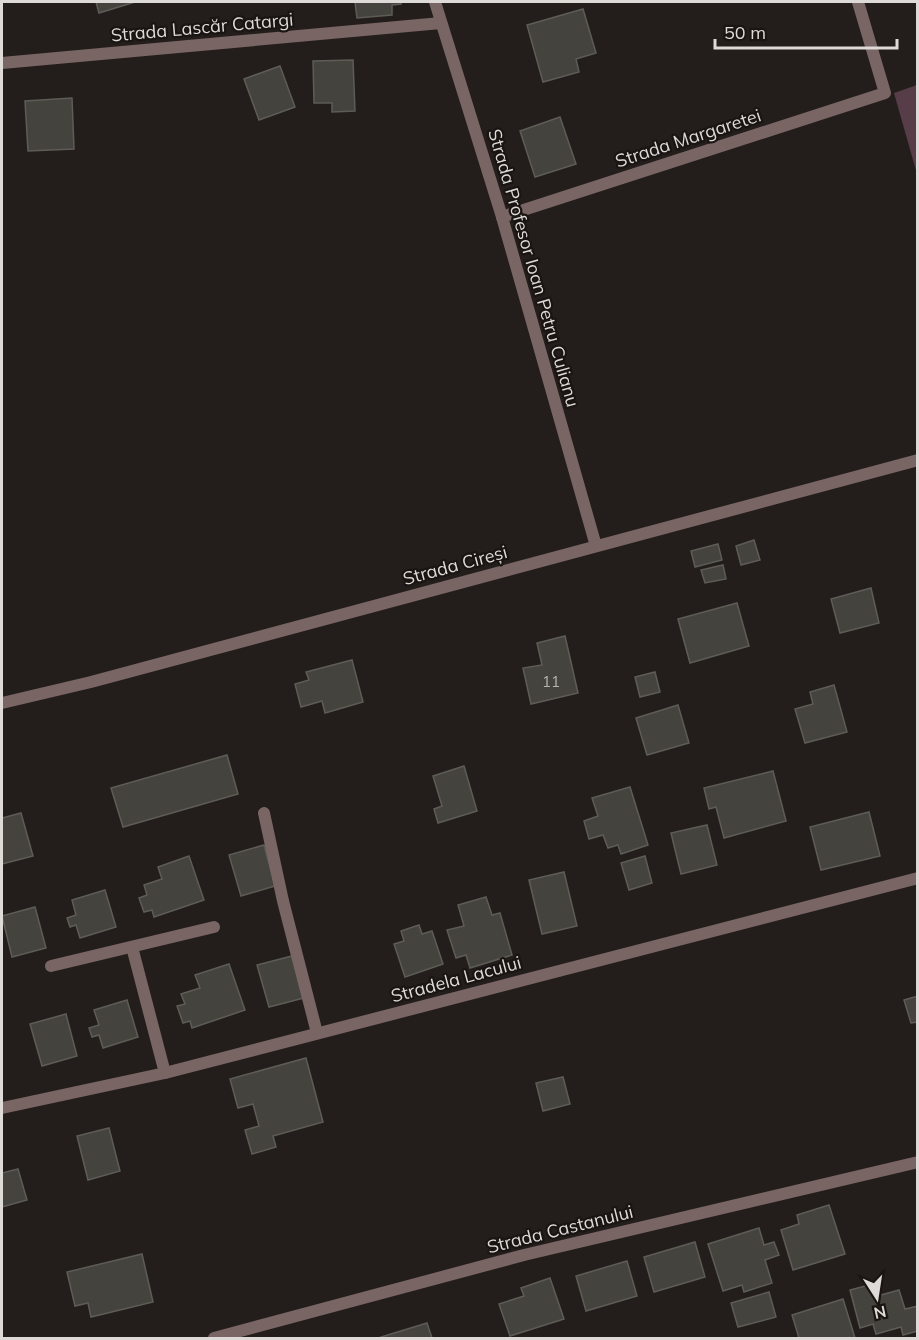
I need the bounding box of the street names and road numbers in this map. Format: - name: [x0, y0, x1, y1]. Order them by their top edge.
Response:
- street label: Strada Lascăr Catargi: [110, 8, 294, 46]
- street label: Strada Margaretei: [612, 104, 764, 172]
- street label: Strada Profesor Ioan Petru Culianu: [483, 126, 585, 410]
- street label: Strada Cireși: [400, 540, 510, 590]
- street label: Stradela Lacului: [388, 951, 524, 1007]
- street label: Strada Castanului: [485, 1200, 635, 1258]

